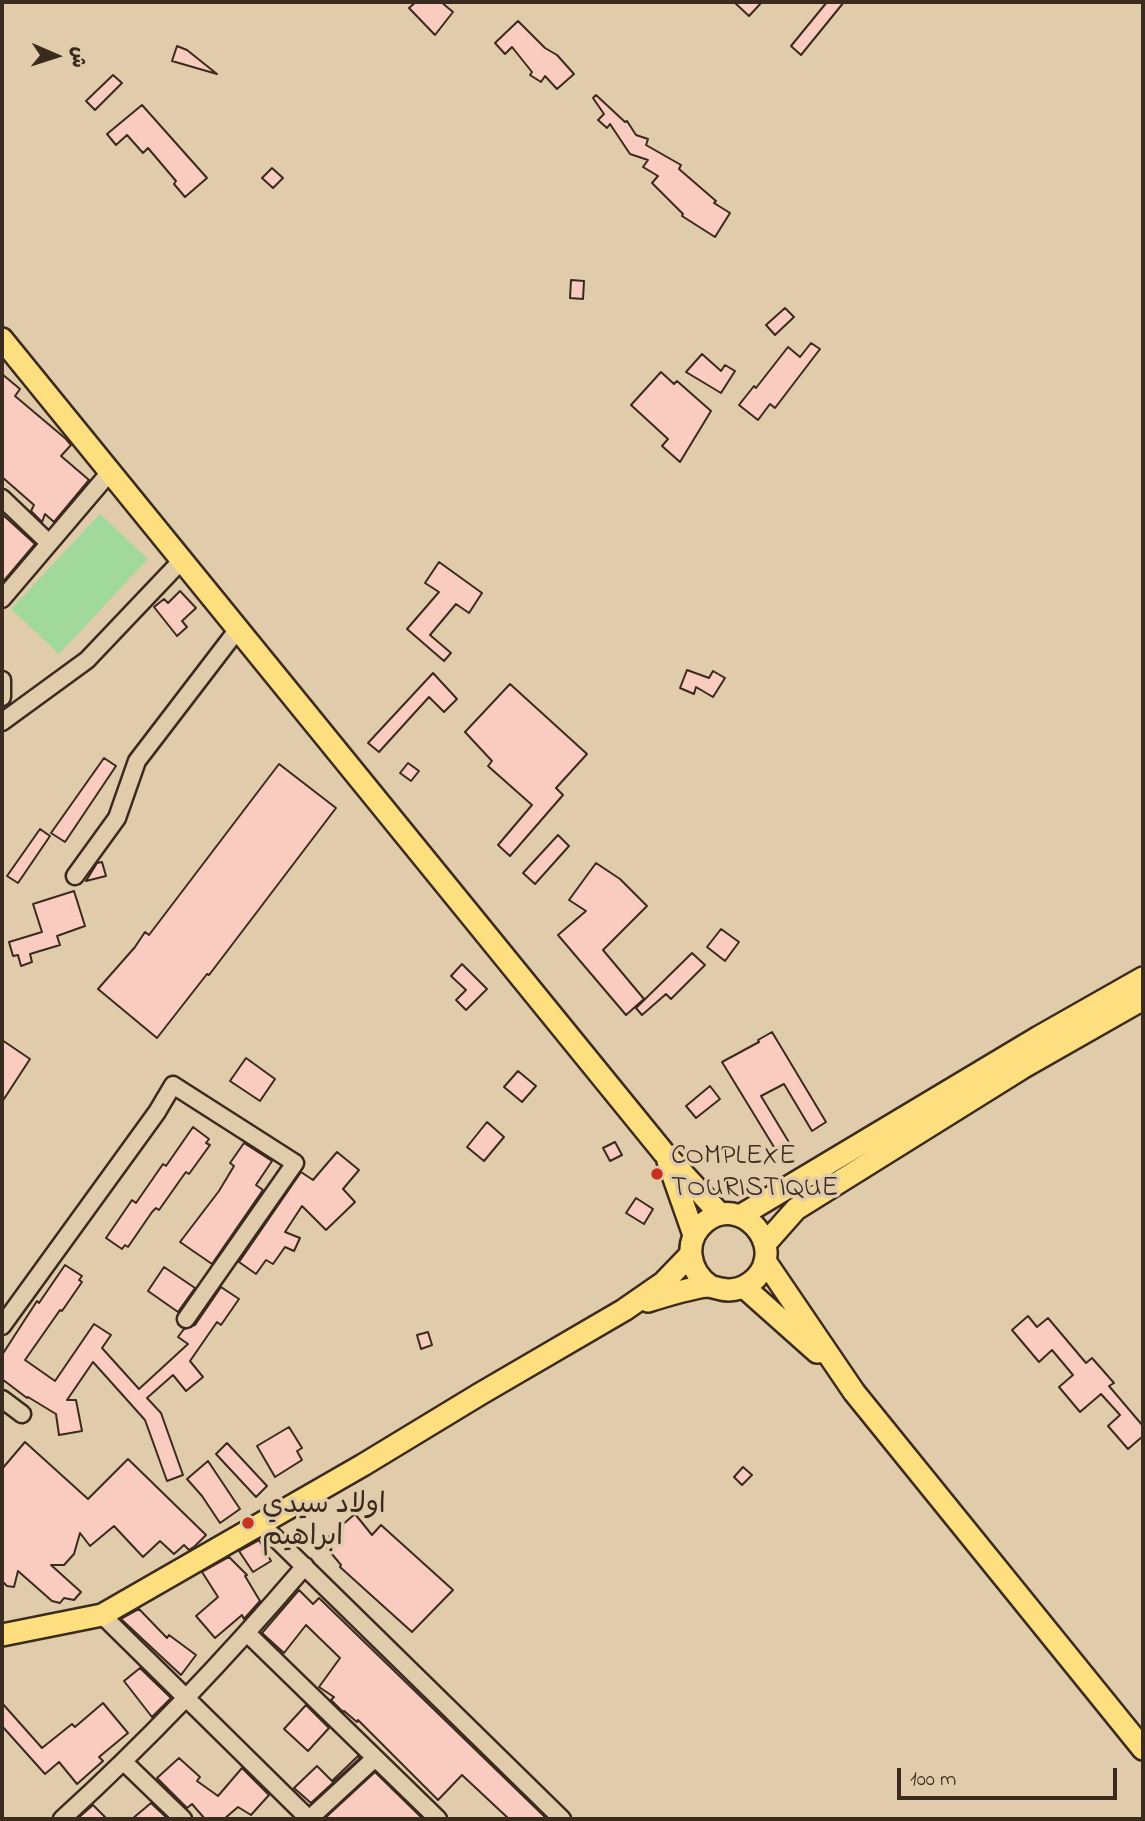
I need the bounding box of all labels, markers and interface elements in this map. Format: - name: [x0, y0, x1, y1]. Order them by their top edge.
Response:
- north arrow: [21, 21, 91, 91]
- text: ش: [63, 46, 91, 68]
- place label: COMPLEXE TOURISTIQUE: [671, 1141, 838, 1207]
- marker: COMPLEXE TOURISTIQUE: [649, 1166, 665, 1182]
- place label: اولاد سيدي ابراهيم: [262, 1490, 386, 1556]
- marker: اولاد سيدي ابراهيم: [240, 1515, 256, 1531]
- scale bar: [900, 1755, 1120, 1799]
- text: 100 m: [910, 1765, 956, 1795]

